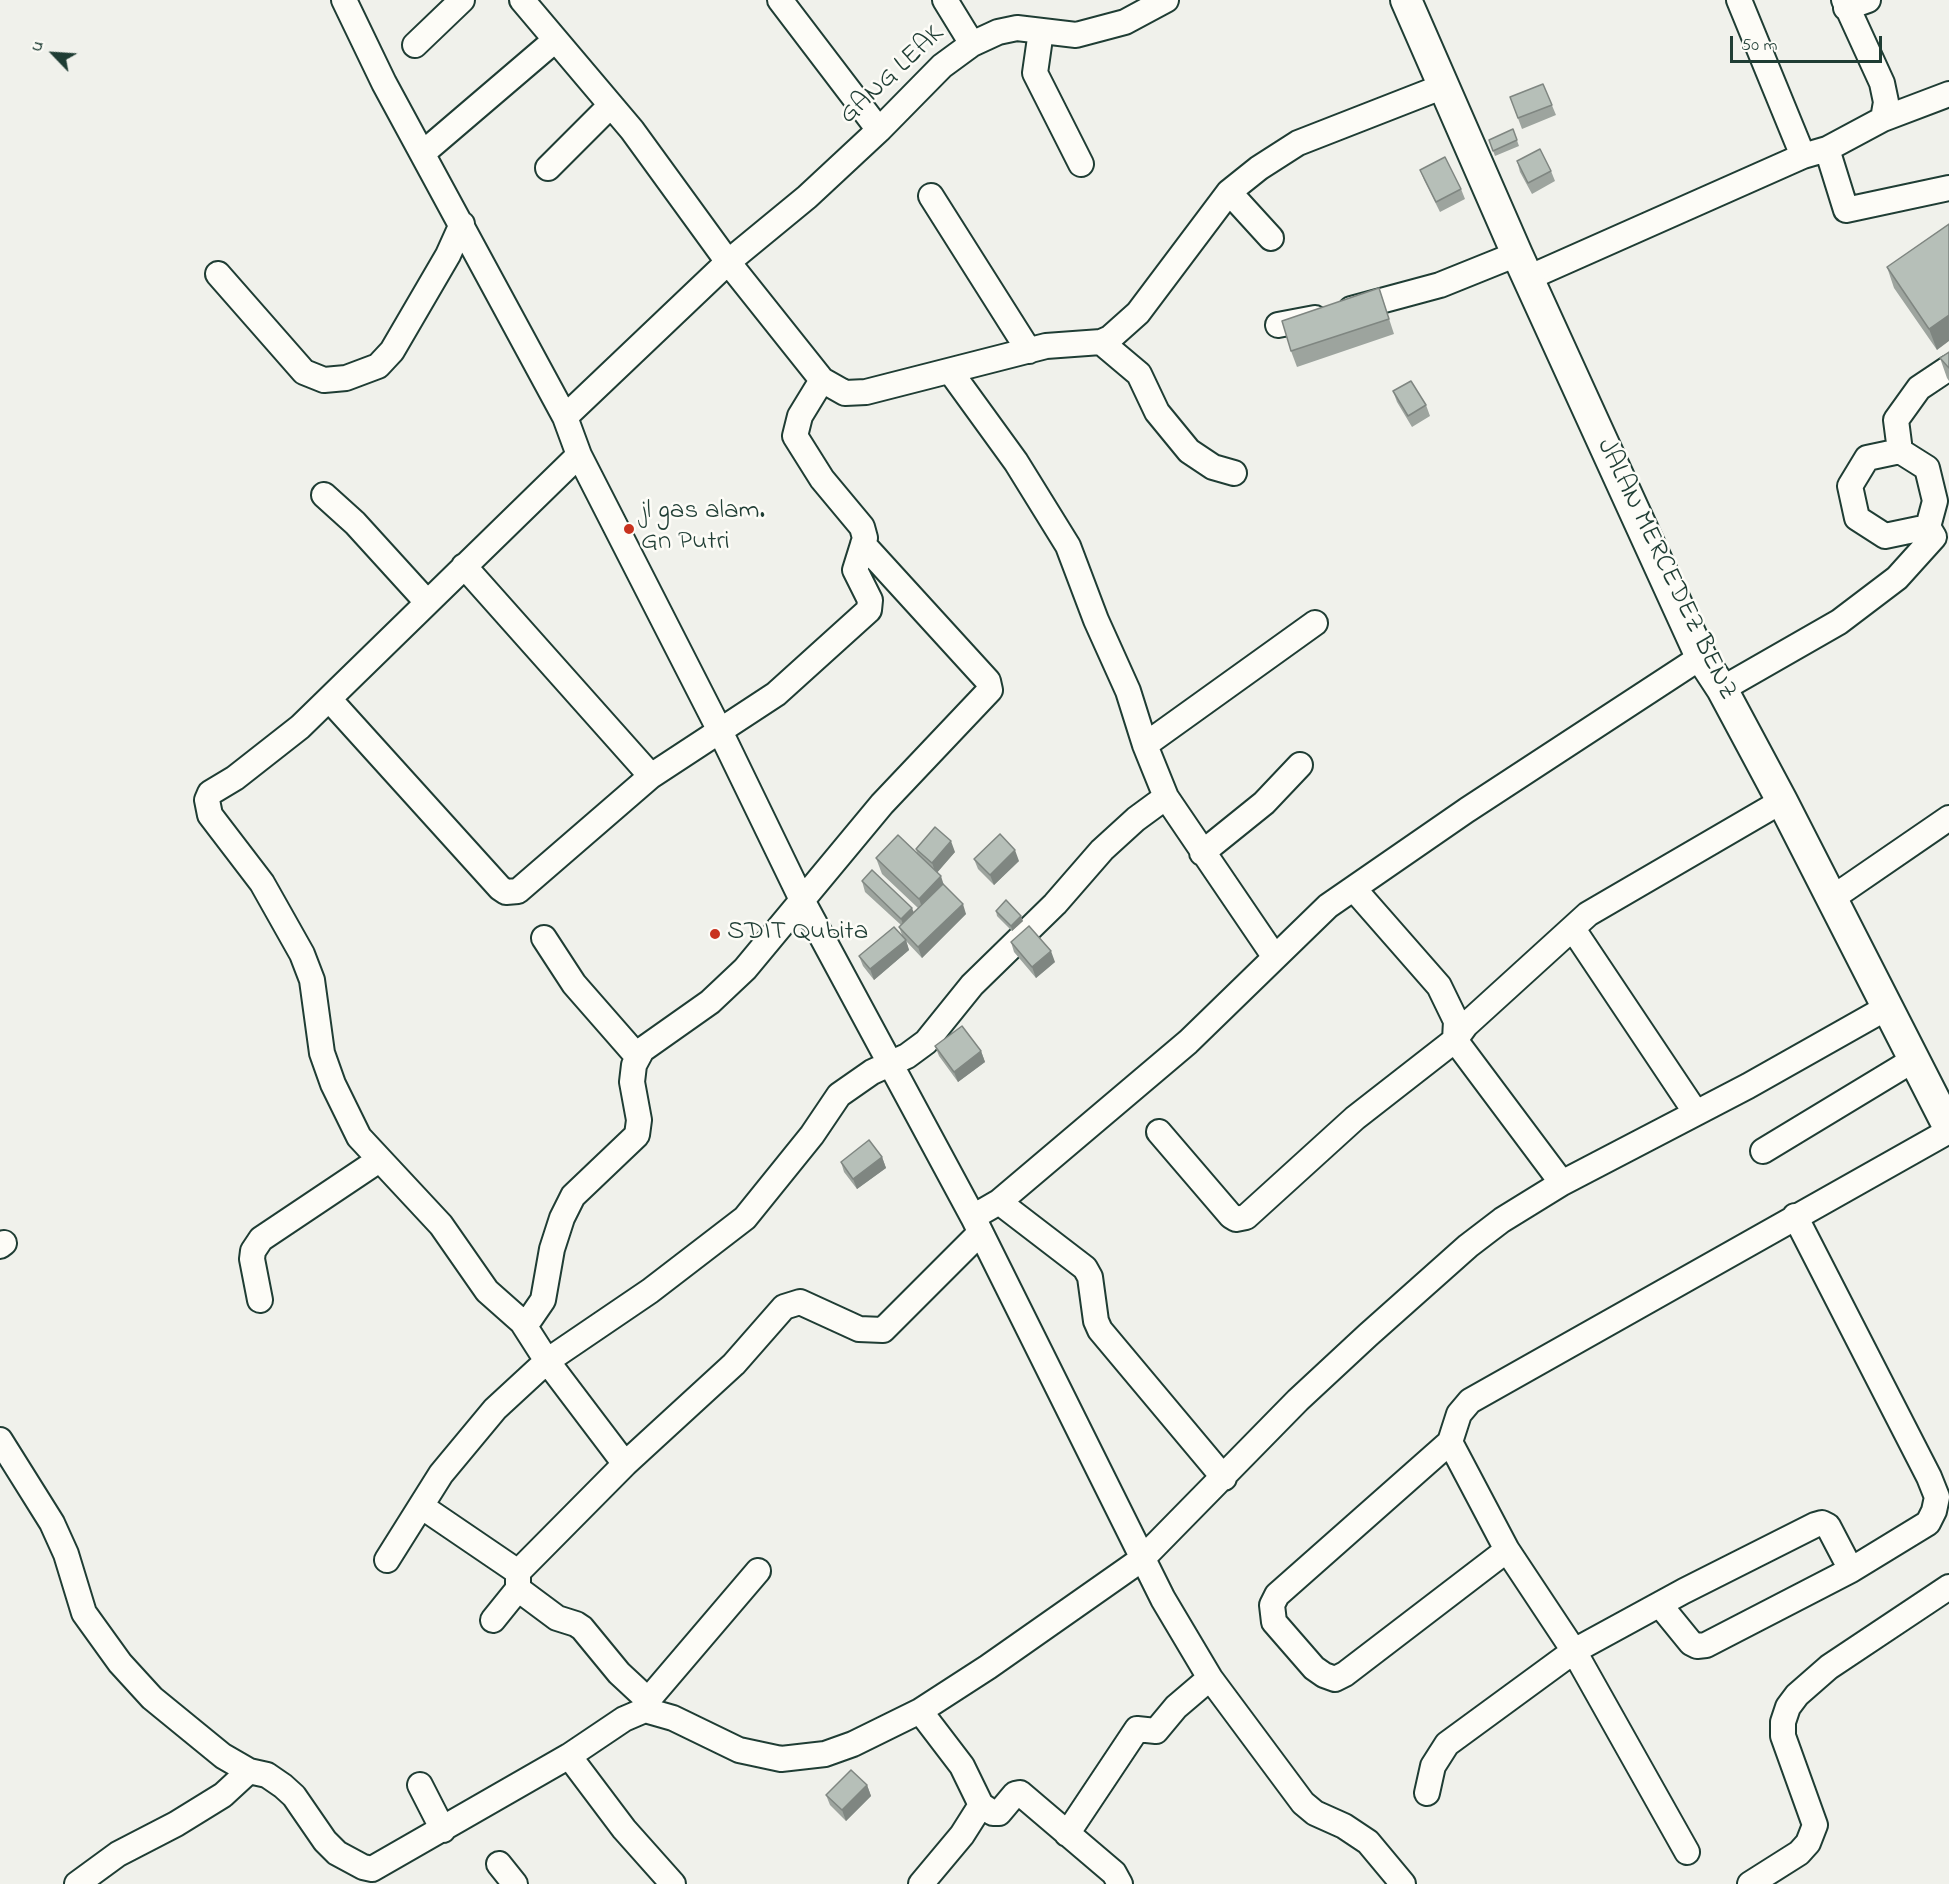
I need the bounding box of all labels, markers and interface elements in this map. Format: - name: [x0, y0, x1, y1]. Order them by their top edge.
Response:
- street label: GANG LEAK: [834, 19, 952, 133]
- north arrow: [24, 24, 84, 84]
- scale bar: [1733, 24, 1884, 62]
- text: 50 m: [1741, 33, 1778, 59]
- text: U: [25, 37, 51, 56]
- street label: JALAN MERCEDEZ BENZ: [1588, 434, 1742, 706]
- place label: jl gas alam. Gn Putri: [641, 497, 765, 560]
- marker: jl gas alam. Gn Putri: [622, 522, 636, 536]
- place label: SDIT Qubita: [727, 918, 868, 950]
- marker: SDIT Qubita: [708, 927, 722, 941]

